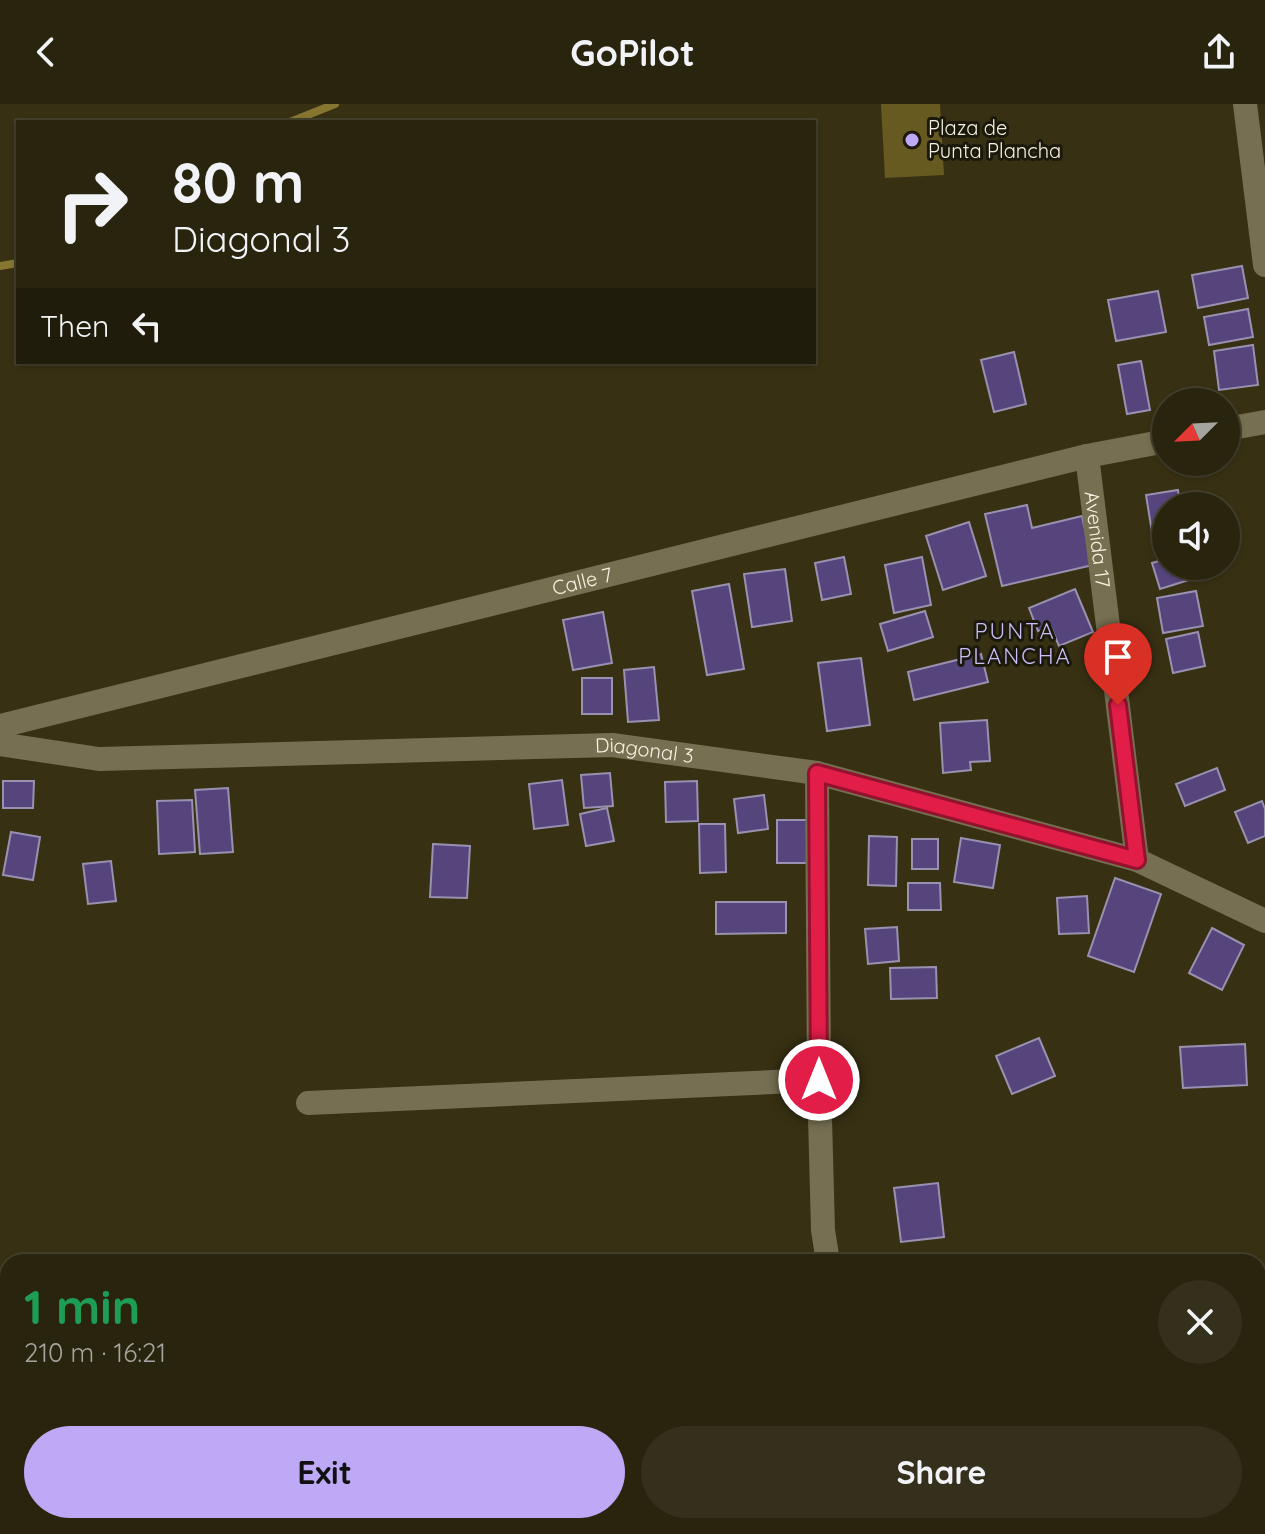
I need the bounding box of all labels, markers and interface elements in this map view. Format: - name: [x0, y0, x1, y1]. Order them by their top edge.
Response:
- icon: back: [24, 30, 68, 74]
- text: GoPilot: [570, 30, 695, 75]
- icon: share: [1197, 30, 1241, 74]
- place label: Plaza de Punta Plancha: [928, 115, 1061, 163]
- marker: Plaza de Punta Plancha: [903, 131, 921, 149]
- text: 80 m: [172, 147, 304, 217]
- icon: right: [40, 152, 144, 256]
- text: Diagonal 3: [172, 216, 351, 261]
- icon: left: [125, 304, 169, 348]
- text: Then: [40, 307, 109, 345]
- north arrow: [1152, 388, 1240, 476]
- map controls: [1152, 388, 1240, 580]
- street label: Avenida 17: [1079, 489, 1116, 589]
- button: sound: [1152, 492, 1240, 580]
- street label: Calle 7: [549, 561, 615, 600]
- district label: PUNTA PLANCHA: [958, 617, 1072, 670]
- pin: [1084, 623, 1152, 705]
- icon: arrive: [1096, 635, 1140, 679]
- street label: Diagonal 3: [595, 732, 695, 768]
- position arrow: [777, 1038, 861, 1122]
- text: 1 min: [24, 1276, 140, 1336]
- button: close: [1158, 1280, 1242, 1364]
- text: 210 m · 16:21: [24, 1336, 166, 1369]
- button: Exit: [24, 1426, 625, 1518]
- button: Share: [641, 1426, 1242, 1518]

